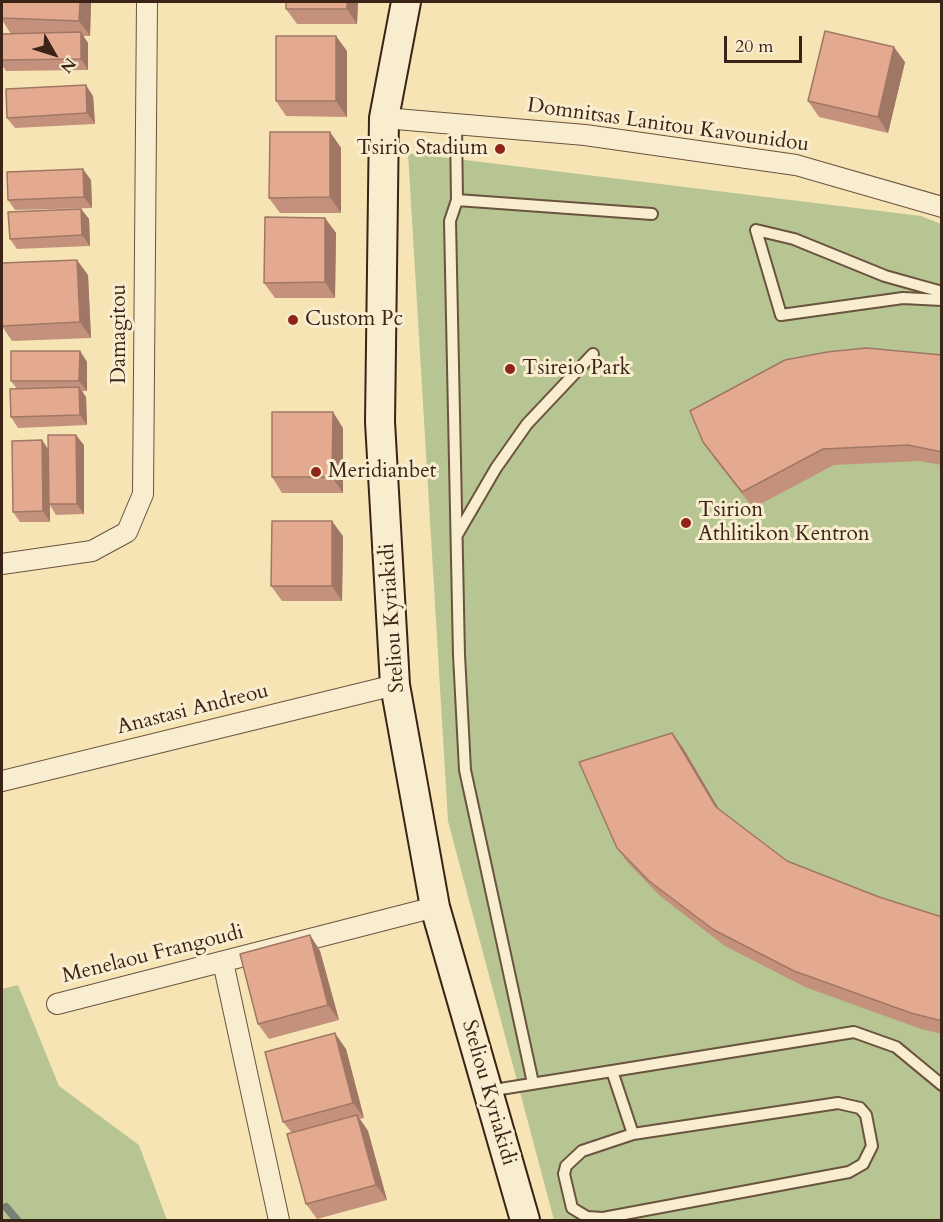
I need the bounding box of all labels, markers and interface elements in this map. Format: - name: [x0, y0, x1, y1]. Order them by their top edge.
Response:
- north arrow: [24, 24, 84, 84]
- scale bar: [727, 24, 805, 62]
- text: 20 m: [735, 34, 774, 59]
- text: N: [55, 53, 81, 78]
- street label: Domnitsas Lanitou Kavounidou: [525, 94, 811, 158]
- place label: Tsirio Stadium: [357, 136, 488, 162]
- marker: Tsirio Stadium: [493, 142, 507, 156]
- street label: Damagitou: [107, 284, 133, 384]
- place label: Custom Pc: [305, 307, 403, 333]
- marker: Custom Pc: [286, 313, 300, 327]
- place label: Tsireio Park: [522, 356, 631, 382]
- marker: Tsireio Park: [503, 362, 517, 376]
- place label: Meridianbet: [328, 459, 436, 485]
- marker: Meridianbet: [309, 465, 323, 479]
- place label: Tsirion Athlitikon Kentron: [698, 498, 870, 548]
- marker: Tsirion Athlitikon Kentron: [679, 516, 693, 530]
- street label: Steliou Kyriakidi: [375, 542, 411, 694]
- street label: Anastasi Andreou: [115, 679, 271, 741]
- street label: Menelaou Frangoudi: [60, 920, 246, 990]
- street label: Steliou Kyriakidi: [455, 1017, 521, 1169]

